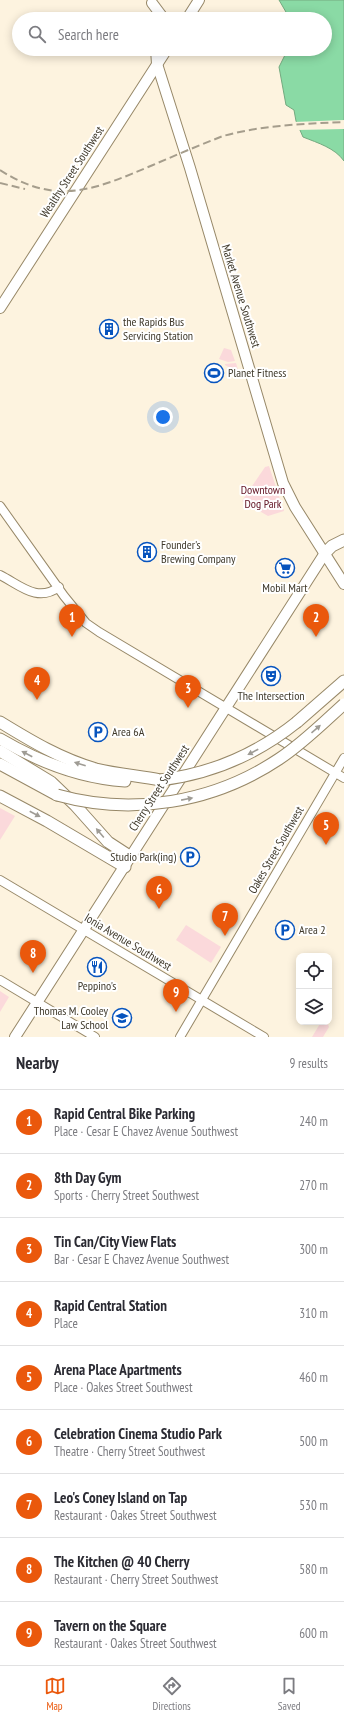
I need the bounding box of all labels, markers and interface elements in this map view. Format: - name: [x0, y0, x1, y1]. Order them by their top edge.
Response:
- search box: [12, 12, 332, 56]
- icon: search: [26, 23, 48, 45]
- text: Search here: [58, 25, 119, 44]
- street label: Wealthy Street Southwest: [36, 123, 107, 220]
- street label: Market Avenue Southwest: [219, 242, 265, 350]
- place label: the Rapids Bus Servicing Station: [123, 314, 193, 343]
- building icon: the Rapids Bus Servicing Station: [98, 318, 120, 340]
- sports icon: Planet Fitness: [203, 362, 225, 384]
- place label: Planet Fitness: [228, 365, 286, 380]
- your location: [153, 407, 173, 427]
- park label: Downtown Dog Park: [241, 482, 285, 511]
- place label: Founder's Brewing Company: [161, 537, 236, 566]
- building icon: Founder's Brewing Company: [136, 541, 158, 563]
- supermarket icon: Mobil Mart: [274, 557, 296, 579]
- place label: Mobil Mart: [262, 580, 308, 595]
- pin: 1: [59, 604, 85, 637]
- pin: 2: [303, 604, 329, 637]
- theatre icon: The Intersection: [260, 665, 282, 687]
- pin: 4: [24, 667, 50, 700]
- pin: 3: [175, 675, 201, 708]
- place label: The Intersection: [237, 688, 305, 703]
- parking icon: Area 6A: [87, 721, 109, 743]
- place label: Area 6A: [112, 724, 145, 739]
- one-way arrow: [310, 725, 321, 734]
- street label: Cherry Street Southwest: [125, 741, 192, 834]
- one-way arrow: [247, 748, 259, 755]
- one-way arrow: [21, 751, 33, 757]
- one-way arrow: [74, 761, 86, 767]
- one-way arrow: [181, 795, 193, 801]
- street label: Oakes Street Southwest: [245, 803, 307, 896]
- one-way arrow: [29, 811, 41, 817]
- pin: 5: [313, 812, 339, 845]
- one-way arrow: [96, 828, 105, 839]
- parking icon: Studio Park(ing): [179, 846, 201, 868]
- place label: Studio Park(ing): [110, 849, 176, 864]
- pin: 6: [146, 876, 172, 909]
- pin: 7: [212, 903, 238, 936]
- street label: Ionia Avenue Southwest: [82, 910, 175, 974]
- parking icon: Area 2: [274, 919, 296, 941]
- place label: Area 2: [299, 922, 326, 937]
- pin: 8: [20, 940, 46, 973]
- map controls: [296, 953, 332, 1025]
- button: locate: [296, 953, 332, 989]
- restaurant icon: Peppino's: [86, 956, 108, 978]
- place label: Peppino's: [78, 978, 116, 993]
- pin: 9: [163, 979, 189, 1012]
- button: layers: [296, 989, 332, 1025]
- place label: Thomas M. Cooley Law School: [34, 1003, 108, 1032]
- school or university icon: Thomas M. Cooley Law School: [111, 1007, 133, 1029]
- text: Nearby: [16, 1052, 59, 1074]
- text: 9 results: [289, 1055, 328, 1072]
- text: Rapid Central Bike Parking: [54, 1104, 195, 1123]
- text: 1: [26, 1113, 32, 1130]
- text: 240 m: [299, 1113, 328, 1130]
- text: Place · Cesar E Chavez Avenue Southwest: [54, 1123, 238, 1140]
- text: 8th Day Gym: [54, 1168, 122, 1187]
- text: 2: [26, 1177, 32, 1194]
- text: 270 m: [299, 1177, 328, 1194]
- text: Sports · Cherry Street Southwest: [54, 1187, 199, 1204]
- text: Tin Can/City View Flats: [54, 1232, 176, 1251]
- text: 3: [26, 1241, 32, 1258]
- text: 300 m: [299, 1241, 328, 1258]
- text: Bar · Cesar E Chavez Avenue Southwest: [54, 1251, 229, 1268]
- text: Rapid Central Station: [54, 1296, 167, 1315]
- text: 4: [26, 1305, 32, 1322]
- text: 310 m: [299, 1305, 328, 1322]
- text: Place: [54, 1315, 78, 1332]
- text: Arena Place Apartments: [54, 1360, 182, 1379]
- text: 5: [26, 1369, 32, 1386]
- text: 460 m: [299, 1369, 328, 1386]
- text: Place · Oakes Street Southwest: [54, 1379, 193, 1396]
- text: Celebration Cinema Studio Park: [54, 1424, 222, 1443]
- text: 6: [26, 1433, 32, 1450]
- text: 500 m: [299, 1433, 328, 1450]
- text: Theatre · Cherry Street Southwest: [54, 1443, 205, 1460]
- text: Leo's Coney Island on Tap: [54, 1488, 187, 1507]
- text: 7: [26, 1497, 32, 1514]
- text: 530 m: [299, 1497, 328, 1514]
- text: Restaurant · Oakes Street Southwest: [54, 1507, 217, 1524]
- text: The Kitchen @ 40 Cherry: [54, 1552, 189, 1571]
- text: 8: [26, 1561, 32, 1578]
- text: 580 m: [299, 1561, 328, 1578]
- text: Restaurant · Cherry Street Southwest: [54, 1571, 218, 1588]
- text: Tavern on the Square: [54, 1616, 167, 1635]
- text: 9: [26, 1625, 32, 1642]
- text: 600 m: [299, 1625, 328, 1642]
- text: Restaurant · Oakes Street Southwest: [54, 1635, 217, 1652]
- tab: Map: [44, 1675, 66, 1713]
- tab: Directions: [153, 1675, 191, 1713]
- tab: Saved: [278, 1675, 300, 1713]

